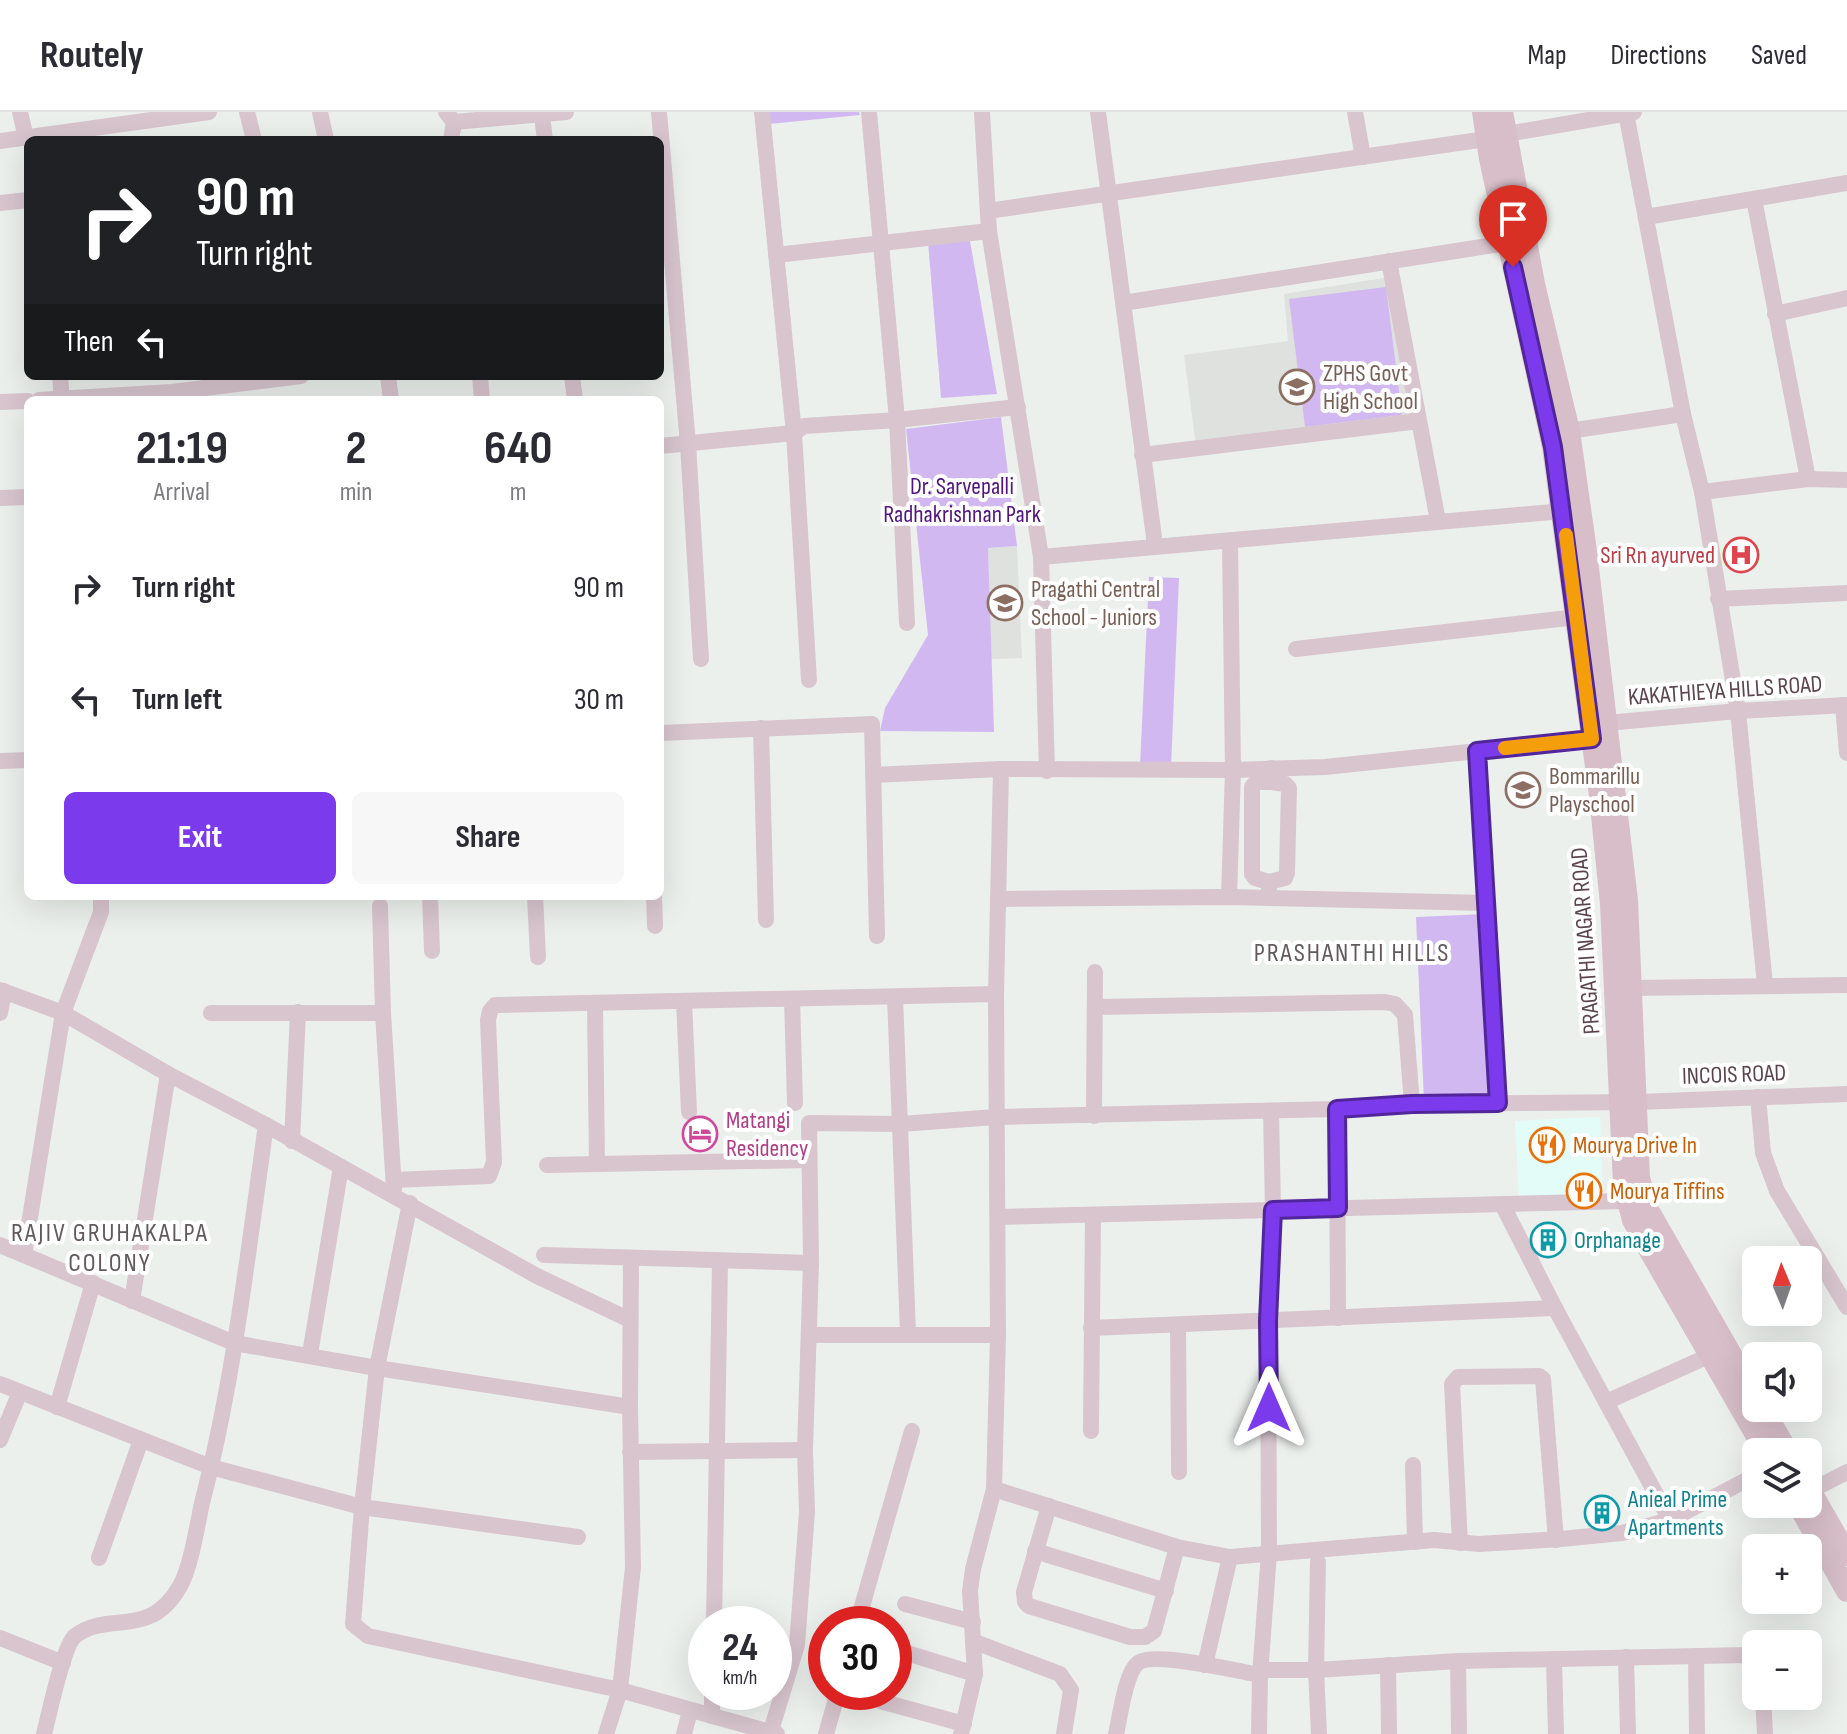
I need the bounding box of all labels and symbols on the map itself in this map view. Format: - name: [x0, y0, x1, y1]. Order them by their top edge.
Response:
- pin: [1479, 185, 1547, 267]
- place label: ZPHS Govt High School: [1323, 359, 1418, 416]
- school or university icon: ZPHS Govt High School: [1278, 368, 1316, 406]
- park label: Dr. Sarvepalli Radhakrishnan Park: [883, 472, 1041, 529]
- hospital icon: Sri Rn ayurved: [1722, 536, 1760, 574]
- place label: Sri Rn ayurved: [1600, 541, 1715, 570]
- place label: Pragathi Central School - Juniors: [1031, 575, 1160, 632]
- school or university icon: Pragathi Central School - Juniors: [986, 584, 1024, 622]
- street label: KAKATHIEYA HILLS ROAD: [1627, 669, 1823, 712]
- place label: Bommarillu Playschool: [1549, 762, 1640, 819]
- school or university icon: Bommarillu Playschool: [1504, 771, 1542, 809]
- street label: PRAGATHI NAGAR ROAD: [1565, 847, 1606, 1035]
- district label: PRASHANTHI HILLS: [1254, 938, 1450, 969]
- street label: INCOIS ROAD: [1682, 1058, 1787, 1091]
- place label: Matangi Residency: [726, 1106, 808, 1163]
- hotel icon: Matangi Residency: [681, 1115, 719, 1153]
- restaurant icon: Mourya Drive In: [1528, 1126, 1566, 1164]
- place label: Mourya Drive In: [1573, 1131, 1697, 1160]
- restaurant icon: Mourya Tiffins: [1565, 1172, 1603, 1210]
- place label: Mourya Tiffins: [1610, 1177, 1725, 1206]
- district label: RAJIV GRUHAKALPA COLONY: [11, 1218, 209, 1279]
- building icon: Orphanage: [1529, 1221, 1567, 1259]
- place label: Orphanage: [1574, 1226, 1661, 1255]
- north arrow: [1742, 1246, 1822, 1326]
- position arrow: [1227, 1366, 1311, 1450]
- place label: Anieal Prime Apartments: [1627, 1485, 1727, 1542]
- building icon: Anieal Prime Apartments: [1583, 1494, 1621, 1532]
- speed limit sign: 30: [808, 1606, 912, 1710]

